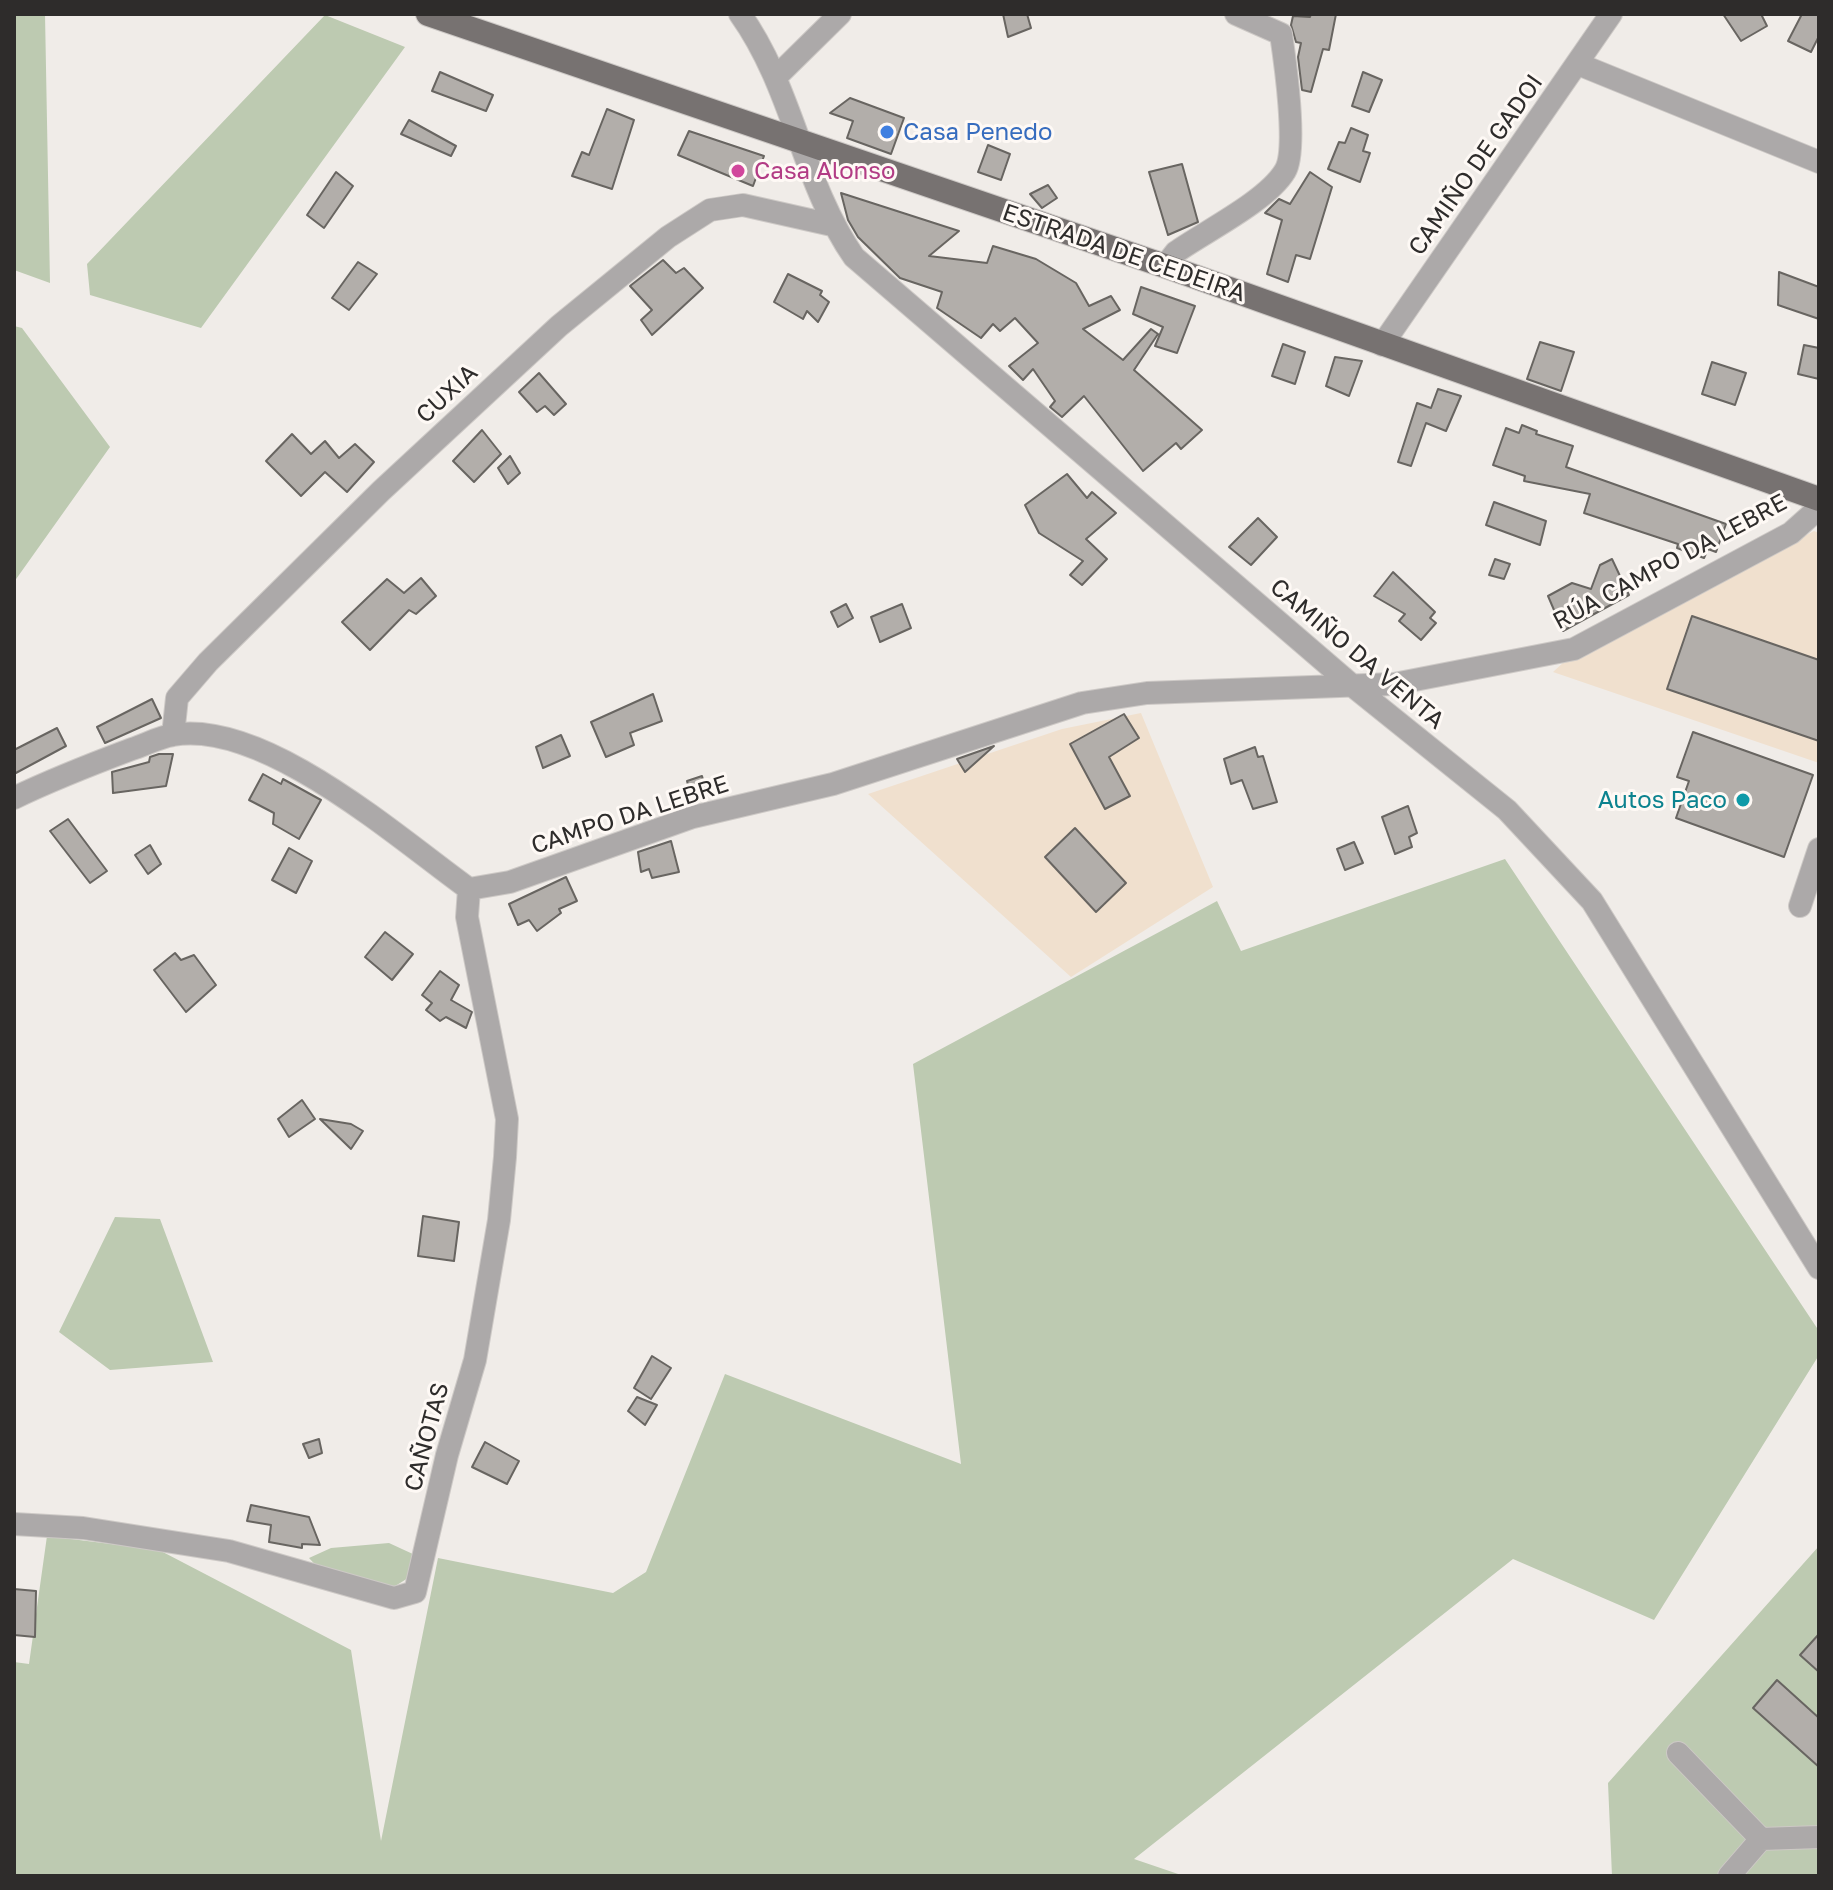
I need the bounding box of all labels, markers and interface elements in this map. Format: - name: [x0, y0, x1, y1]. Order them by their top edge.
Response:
- street label: CAMIÑO DE GADOI: [1403, 69, 1549, 261]
- place label: Casa Penedo: [903, 118, 1052, 146]
- marker: Casa Penedo: [878, 123, 896, 141]
- place label: Casa Alonso: [754, 157, 895, 185]
- marker: Casa Alonso: [729, 162, 747, 180]
- street label: ESTRADA DE CEDEIRA: [999, 198, 1249, 308]
- street label: CUXIA: [410, 358, 484, 430]
- street label: RÚA CAMPO DA LEBRE: [1548, 488, 1792, 636]
- street label: CAMIÑO DA VENTA: [1264, 573, 1450, 735]
- street label: CAMPO DA LEBRE: [528, 770, 732, 860]
- place label: Autos Paco: [1598, 786, 1727, 814]
- marker: Autos Paco: [1734, 791, 1752, 809]
- street label: CAÑOTAS: [399, 1379, 455, 1495]

